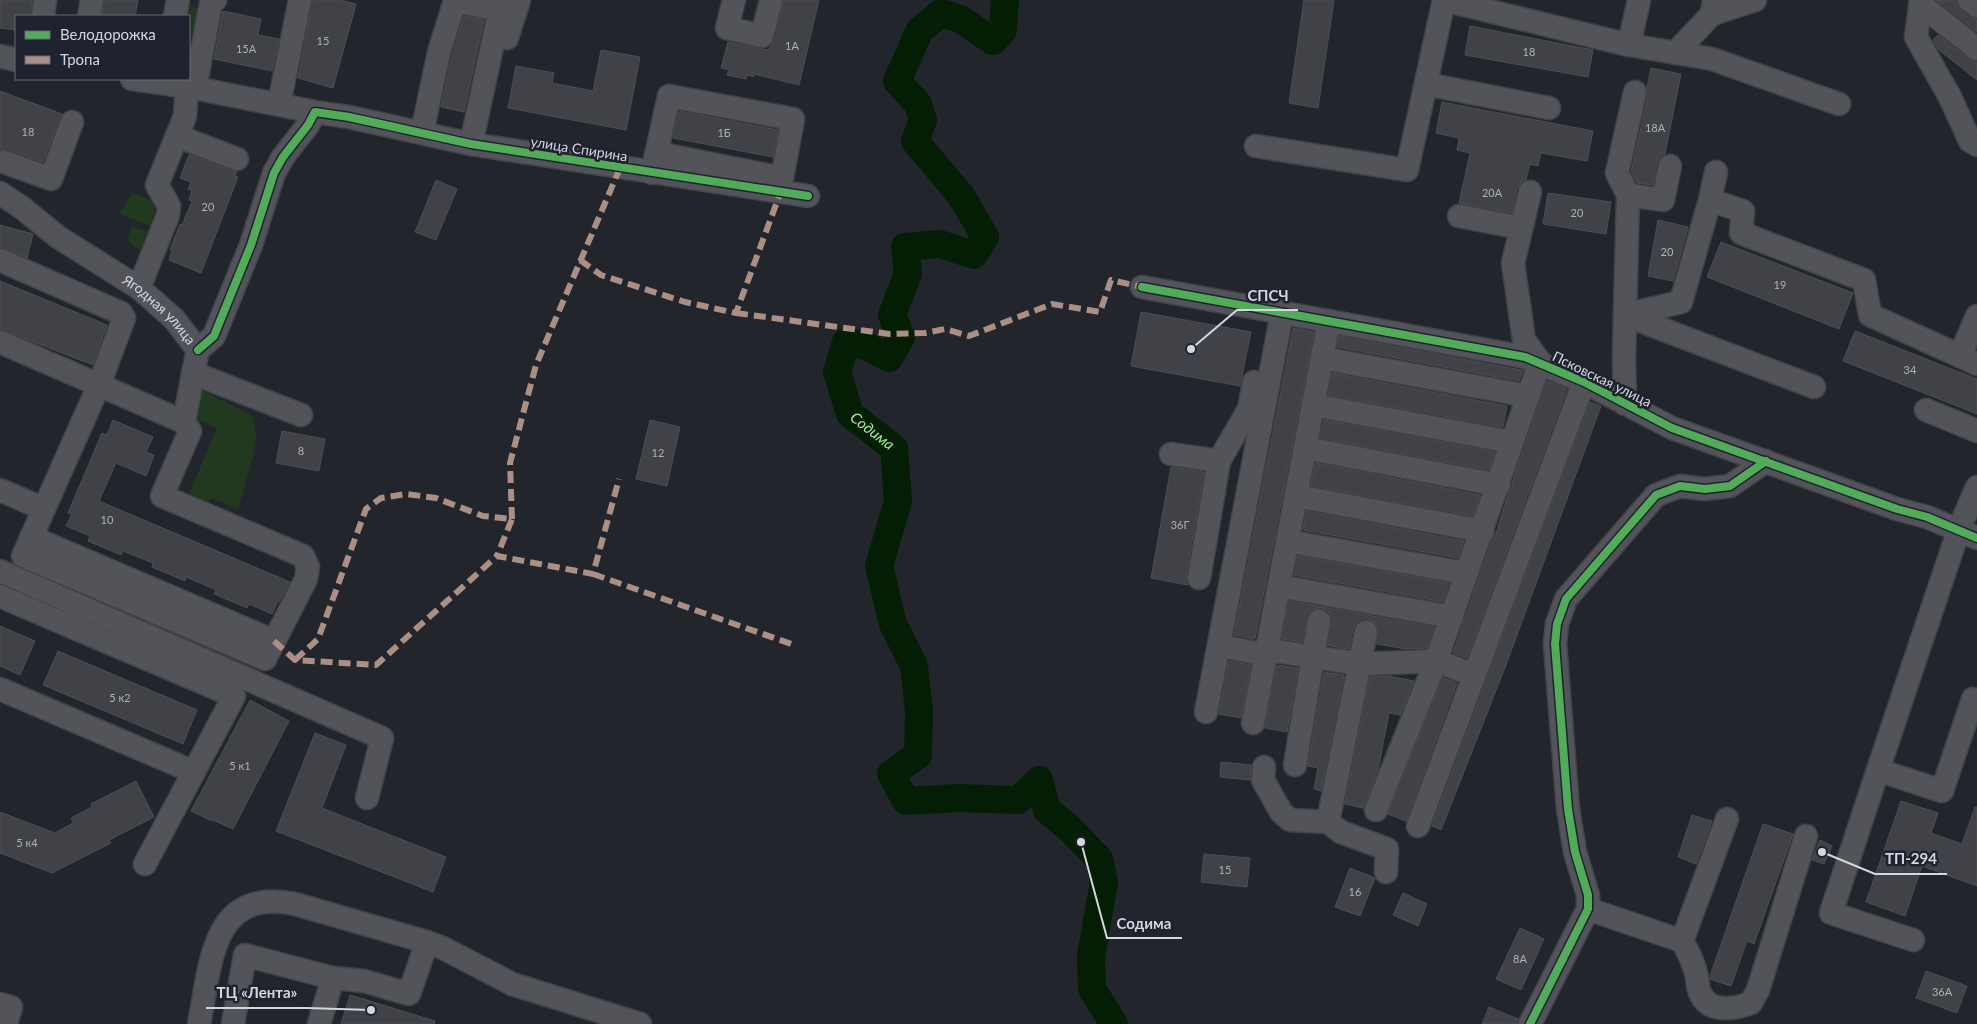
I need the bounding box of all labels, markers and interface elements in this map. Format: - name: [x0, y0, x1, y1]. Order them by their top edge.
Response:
- legend: [15, 15, 190, 80]
- text: Велодорожка: [60, 25, 156, 43]
- house number: 15: [317, 34, 329, 47]
- house number: 1А: [785, 39, 799, 52]
- house number: 15А: [236, 42, 257, 55]
- house number: 18: [1523, 45, 1535, 58]
- text: Тропа: [60, 50, 100, 68]
- house number: 18А: [1645, 121, 1666, 134]
- house number: 18: [22, 125, 34, 138]
- house number: 1Б: [717, 126, 731, 139]
- street label: улица Спирина: [529, 132, 629, 165]
- house number: 20А: [1482, 186, 1503, 199]
- house number: 20: [202, 200, 215, 213]
- house number: 20: [1571, 206, 1584, 219]
- house number: 20: [1661, 245, 1674, 258]
- street label: Ягодная улица: [119, 270, 199, 348]
- house number: 19: [1774, 278, 1786, 291]
- callout: СПСЧ: [1237, 280, 1298, 310]
- text: СПСЧ: [1247, 286, 1289, 304]
- street label: Псковская улица: [1550, 347, 1655, 410]
- house number: 34: [1904, 363, 1917, 376]
- water label: Содима: [847, 408, 899, 453]
- house number: 8: [298, 444, 304, 457]
- house number: 12: [652, 446, 664, 459]
- house number: 10: [101, 513, 114, 526]
- house number: 36Г: [1171, 518, 1189, 531]
- house number: 5 к2: [109, 691, 131, 704]
- house number: 5 к1: [229, 759, 251, 772]
- house number: 5 к4: [16, 836, 38, 849]
- callout: ТП-294: [1875, 844, 1947, 874]
- text: ТП-294: [1885, 849, 1937, 867]
- house number: 15: [1219, 863, 1231, 876]
- house number: 16: [1349, 885, 1361, 898]
- callout: Содима: [1107, 908, 1182, 938]
- text: Содима: [1117, 914, 1171, 932]
- house number: 8А: [1513, 952, 1527, 965]
- callout: ТЦ «Лента»: [206, 978, 307, 1008]
- text: ТЦ «Лента»: [217, 983, 298, 1001]
- house number: 36А: [1932, 985, 1953, 998]

